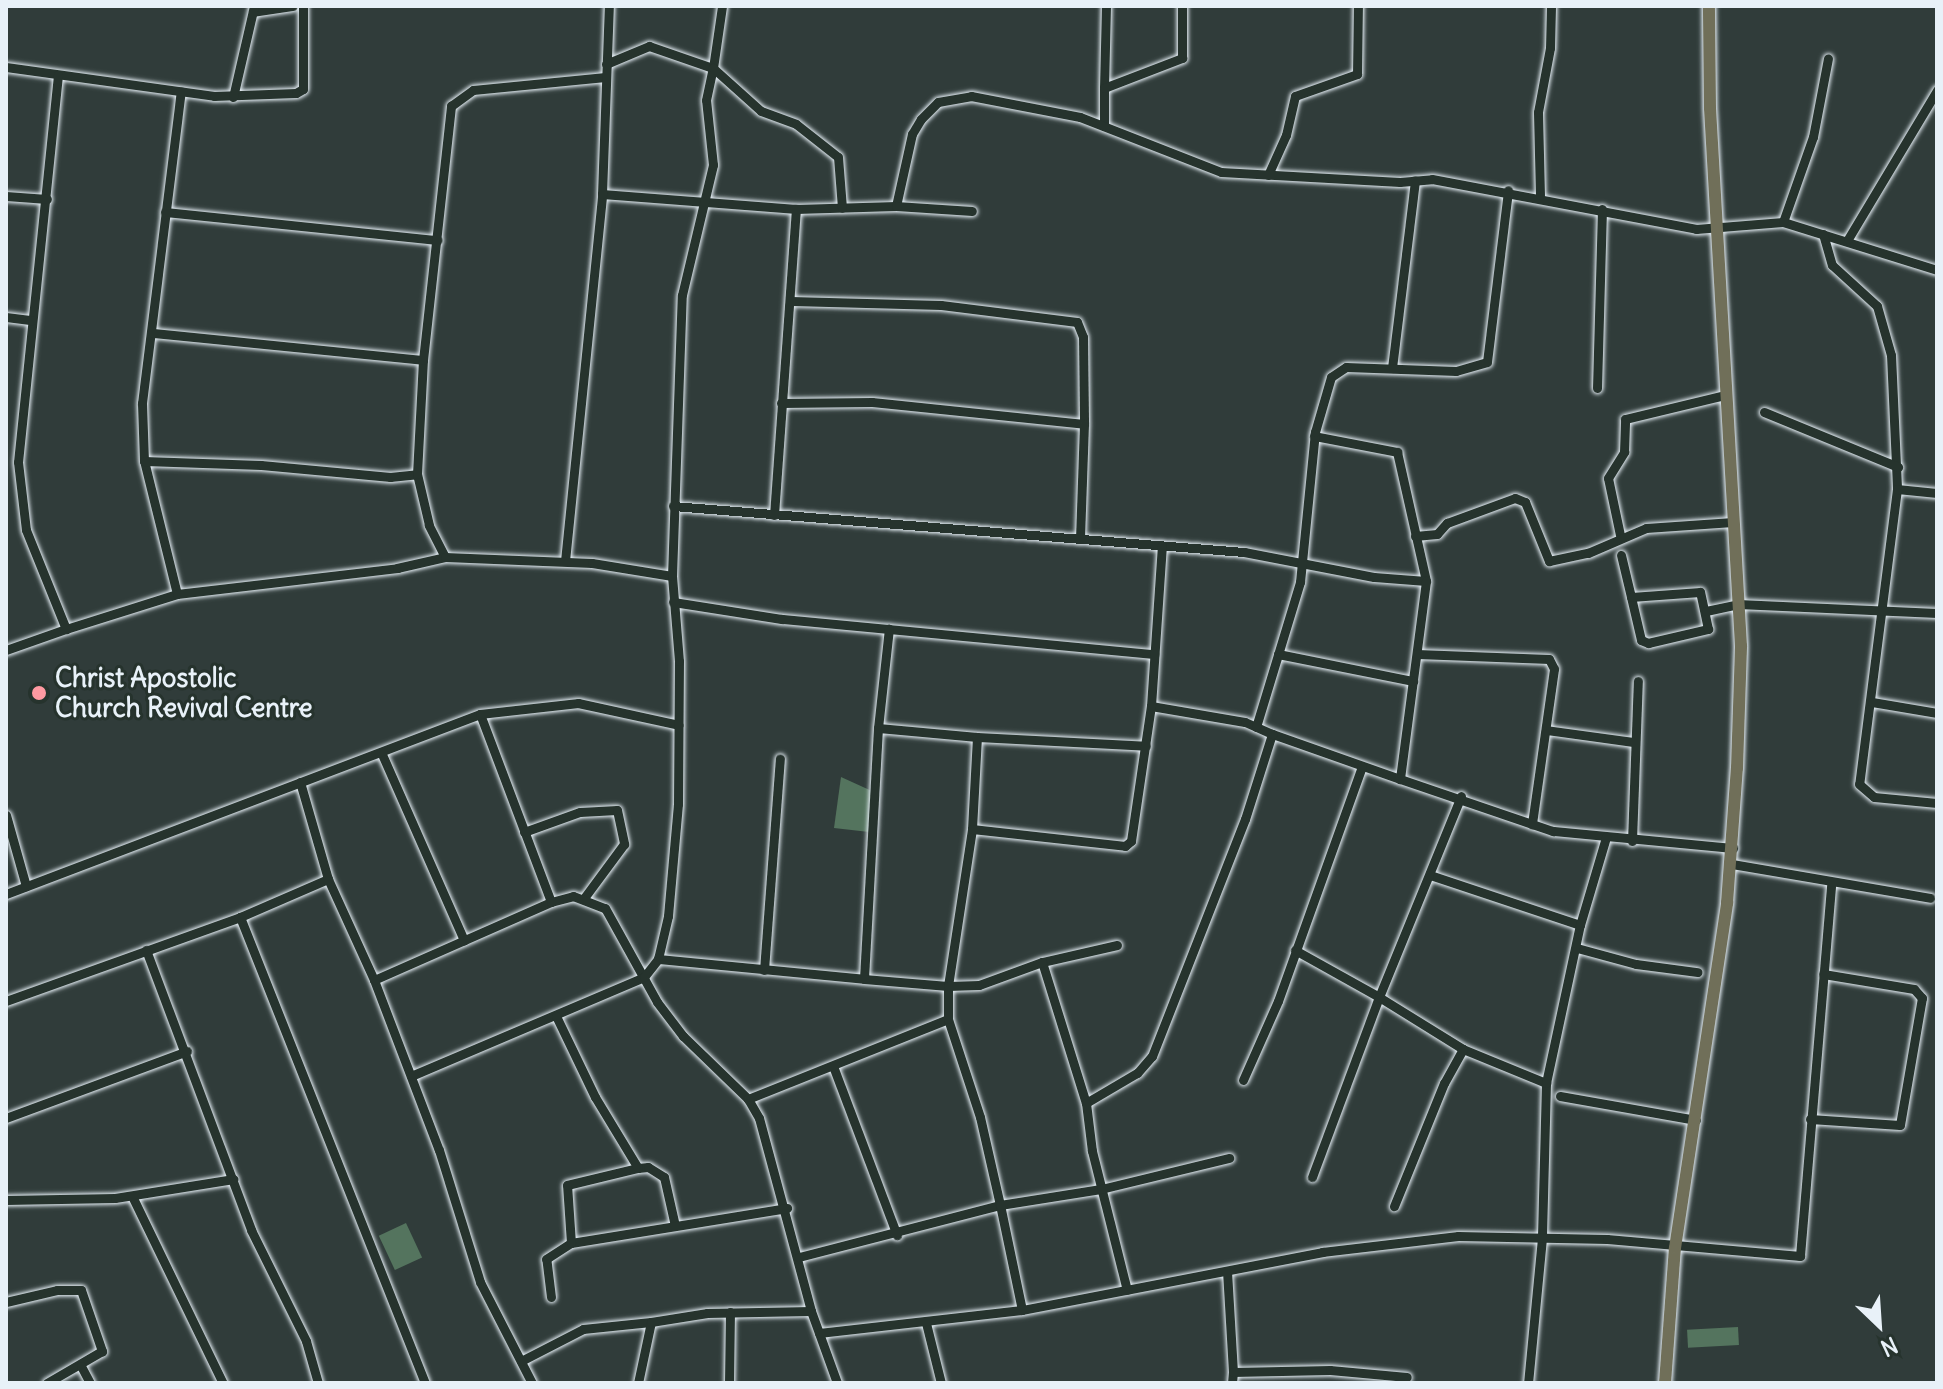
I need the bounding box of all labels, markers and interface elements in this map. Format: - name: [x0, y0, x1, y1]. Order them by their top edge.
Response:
- place label: Christ Apostolic Church Revival Centre: [55, 662, 313, 724]
- marker: Christ Apostolic Church Revival Centre: [30, 684, 48, 702]
- north arrow: [1839, 1285, 1919, 1365]
- text: N: [1876, 1331, 1902, 1363]

